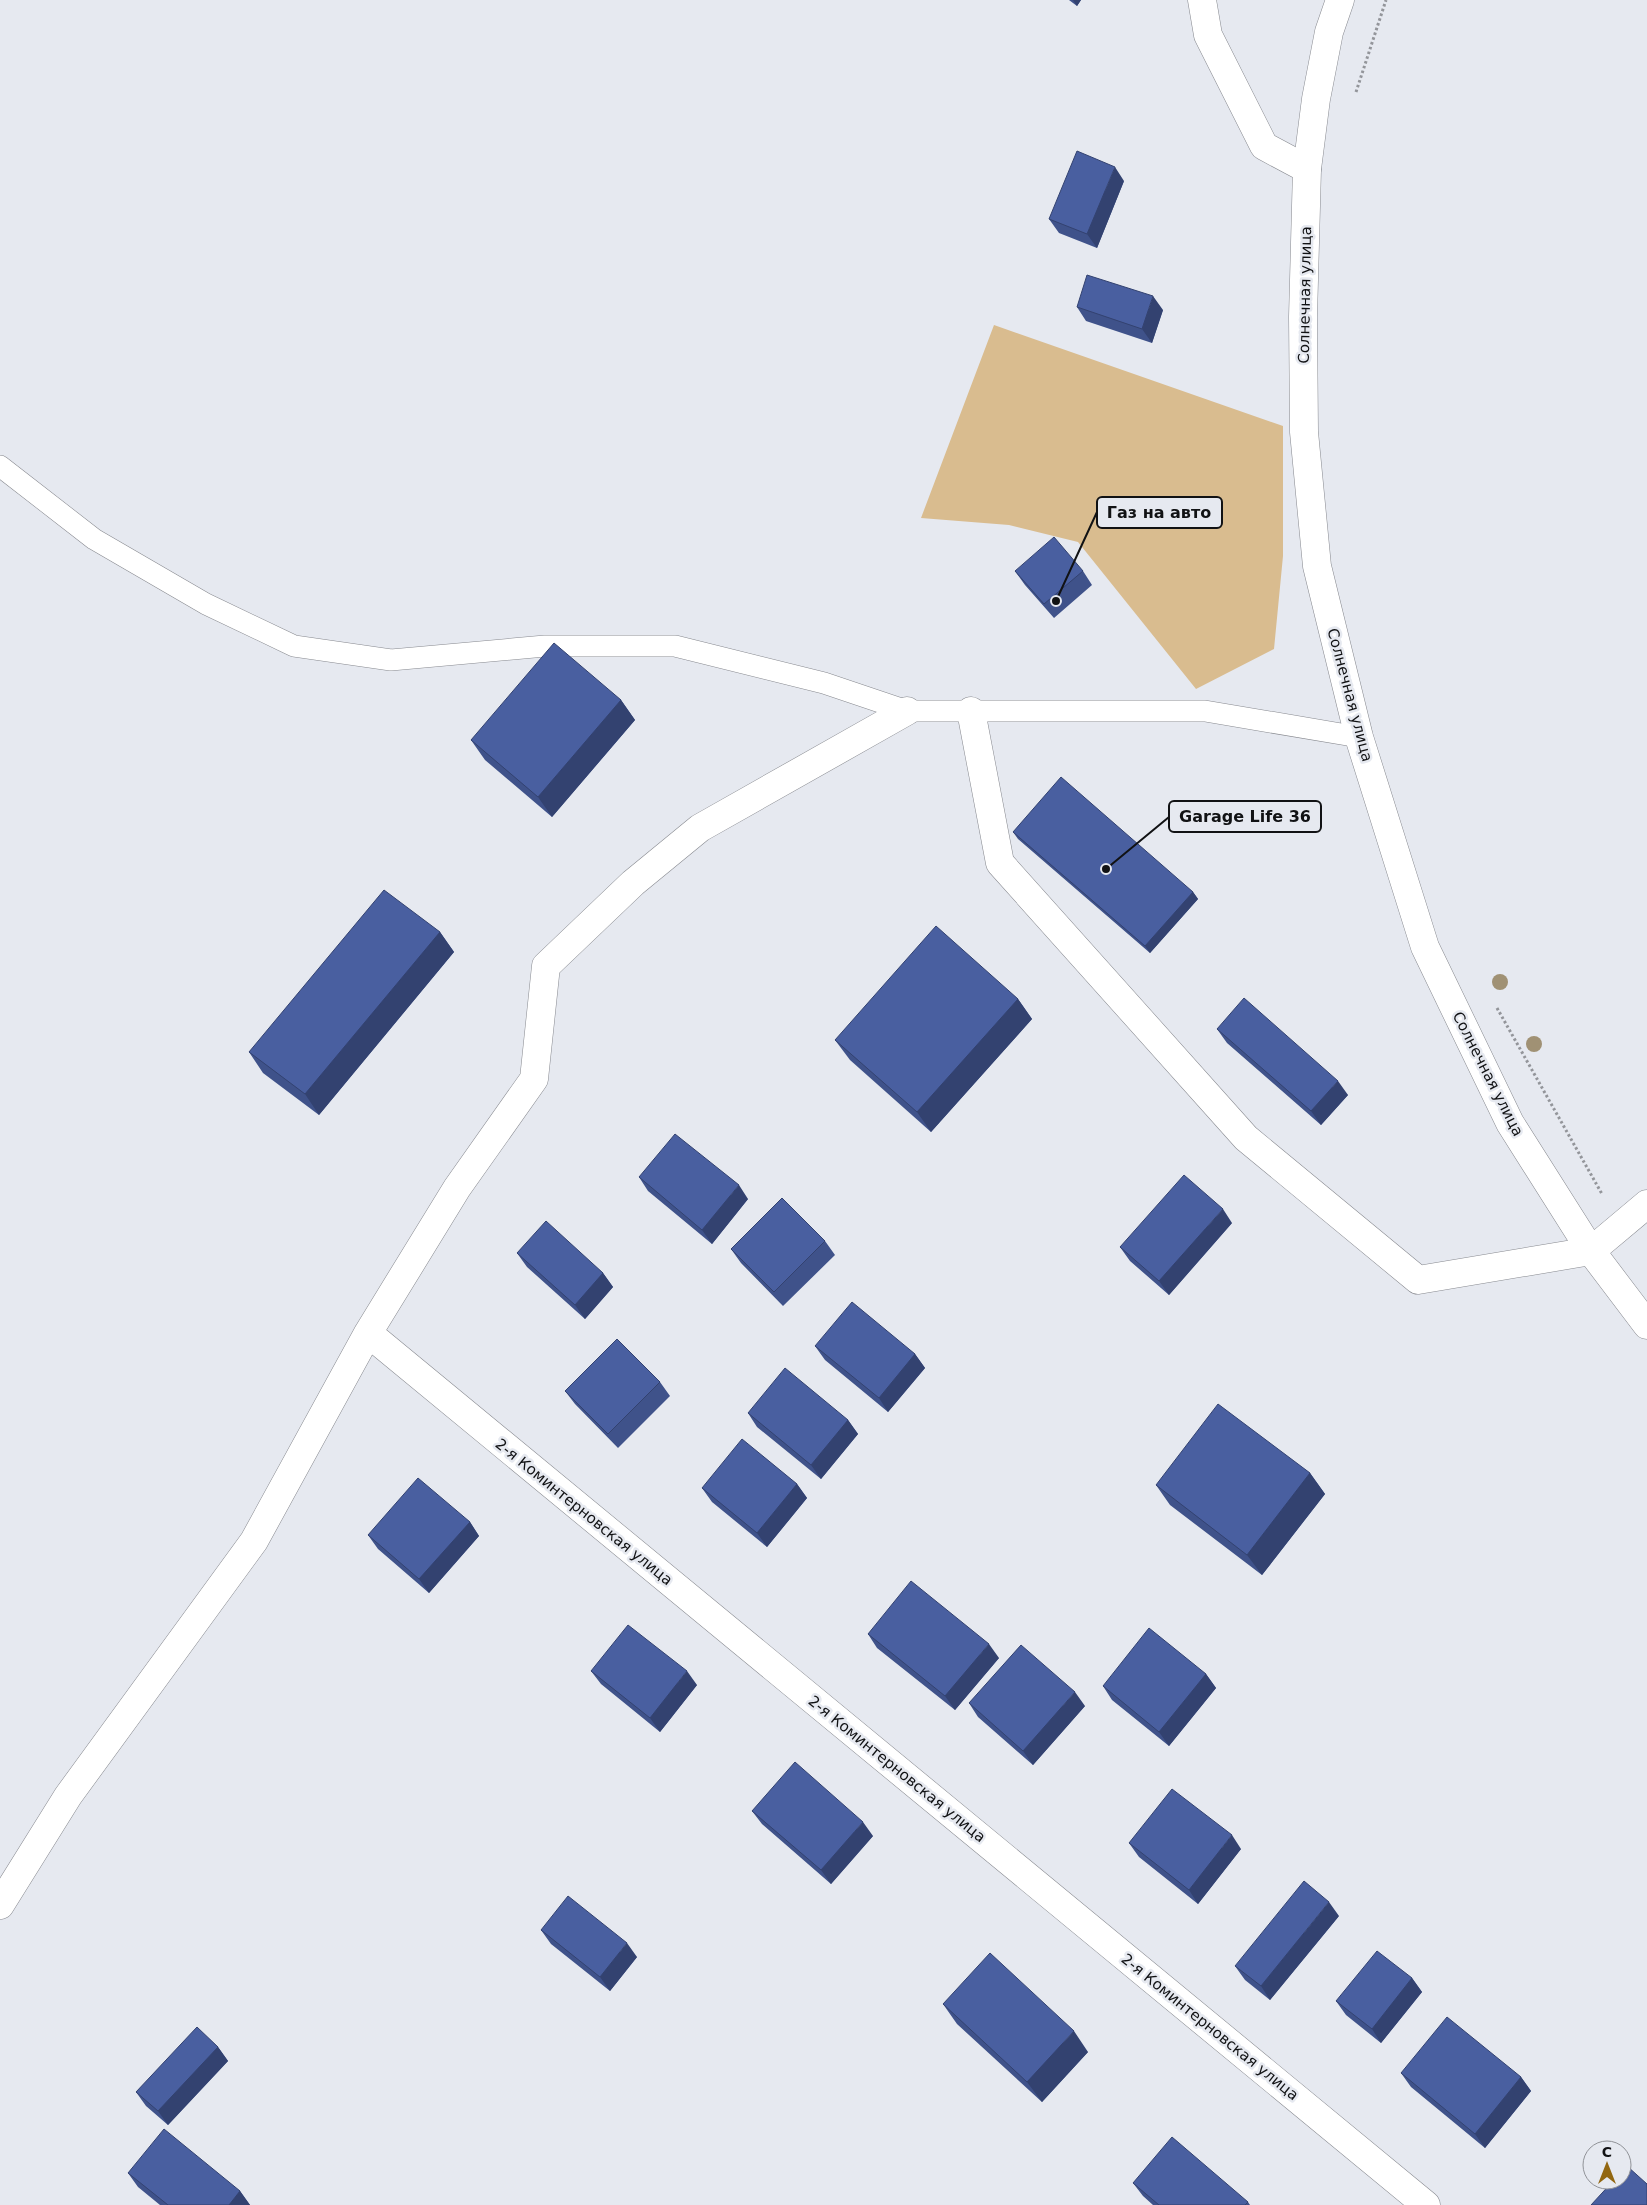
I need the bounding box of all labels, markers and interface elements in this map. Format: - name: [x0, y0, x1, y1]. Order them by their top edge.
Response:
- street label: Солнечная улица: [1295, 226, 1315, 364]
- callout: Газ на авто: [1097, 497, 1222, 528]
- text: Газ на авто: [1107, 503, 1211, 522]
- street label: Солнечная улица: [1324, 626, 1376, 764]
- callout: Garage Life 36: [1169, 801, 1321, 832]
- text: Garage Life 36: [1179, 807, 1311, 826]
- street label: Солнечная улица: [1449, 1009, 1527, 1139]
- street label: 2-я Коминтерновская улица: [492, 1435, 676, 1589]
- street label: 2-я Коминтерновская улица: [805, 1692, 989, 1846]
- street label: 2-я Коминтерновская улица: [1118, 1950, 1302, 2104]
- north arrow: [1582, 2140, 1632, 2190]
- text: С: [1602, 2144, 1612, 2160]

